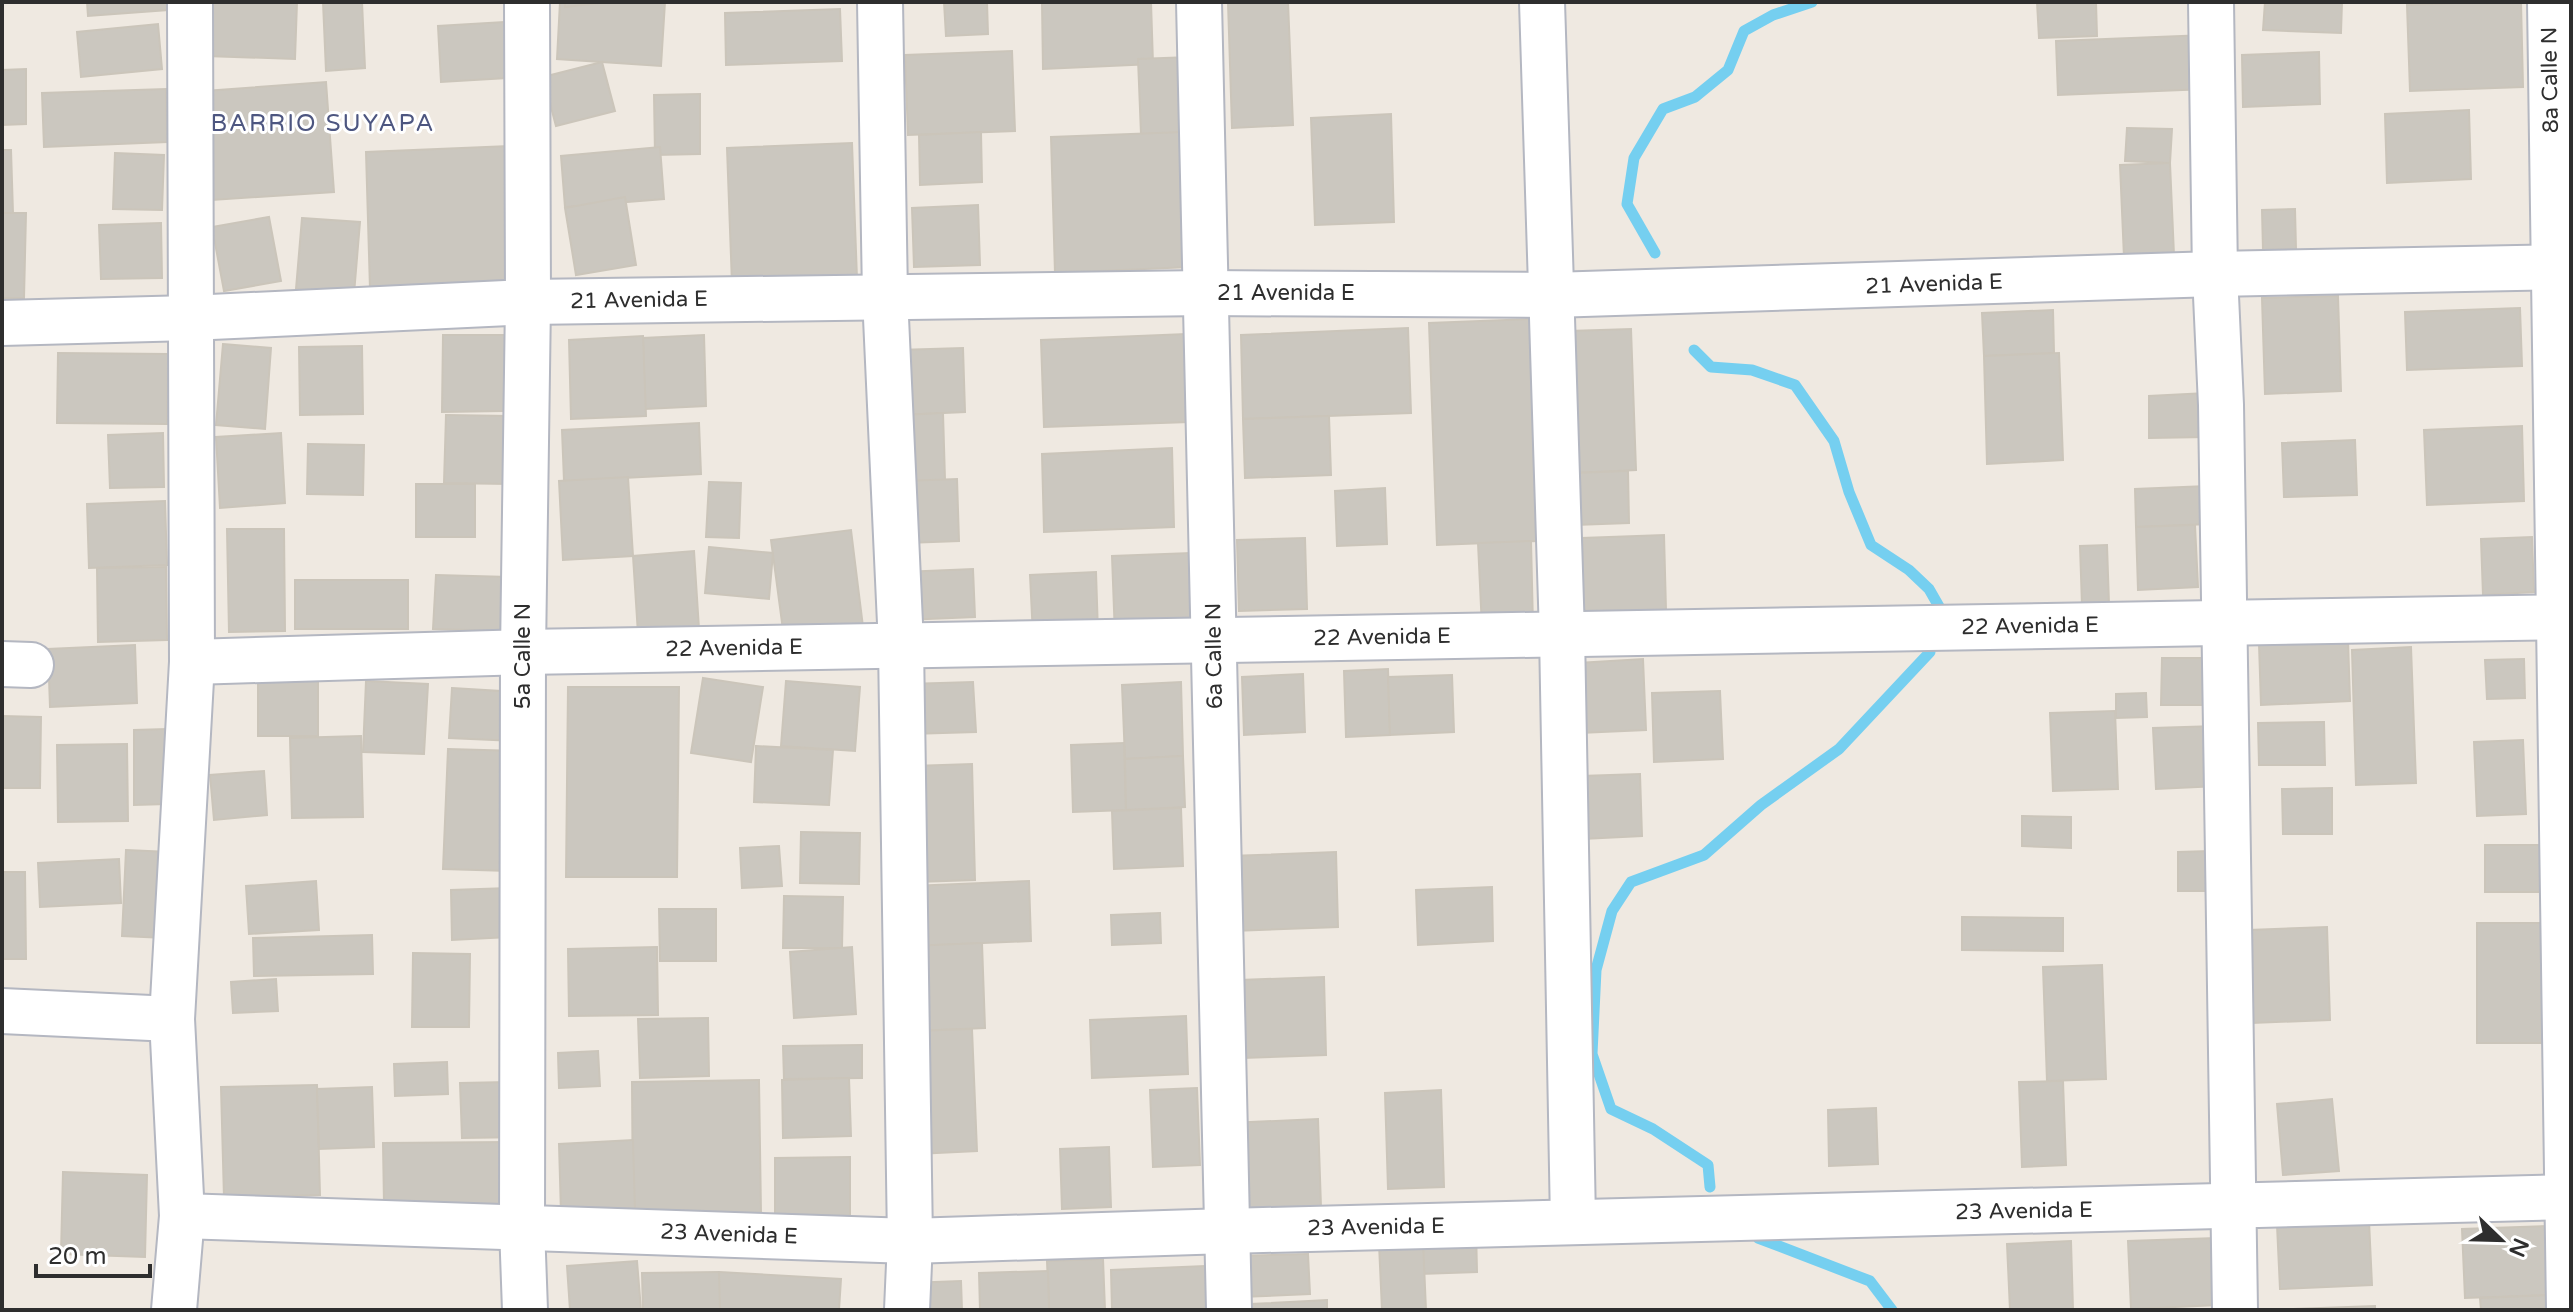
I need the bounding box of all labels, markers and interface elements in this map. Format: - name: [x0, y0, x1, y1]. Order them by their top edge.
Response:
- street label: 8a Calle N: [2536, 27, 2564, 133]
- district label: BARRIO SUYAPA: [210, 109, 436, 138]
- street label: 21 Avenida E: [1865, 269, 2003, 299]
- street label: 21 Avenida E: [1217, 280, 1355, 306]
- street label: 21 Avenida E: [570, 286, 708, 314]
- street label: 5a Calle N: [510, 603, 536, 709]
- street label: 6a Calle N: [1200, 603, 1228, 709]
- street label: 22 Avenida E: [1961, 612, 2099, 640]
- street label: 22 Avenida E: [1313, 623, 1451, 651]
- street label: 22 Avenida E: [665, 634, 803, 662]
- street label: 23 Avenida E: [1955, 1197, 2093, 1225]
- north arrow: [2461, 1200, 2541, 1280]
- street label: 23 Avenida E: [1307, 1213, 1445, 1241]
- street label: 23 Avenida E: [660, 1219, 798, 1249]
- scale bar: [36, 1228, 150, 1278]
- text: N: [2503, 1234, 2534, 1261]
- text: 20 m: [48, 1242, 106, 1271]

